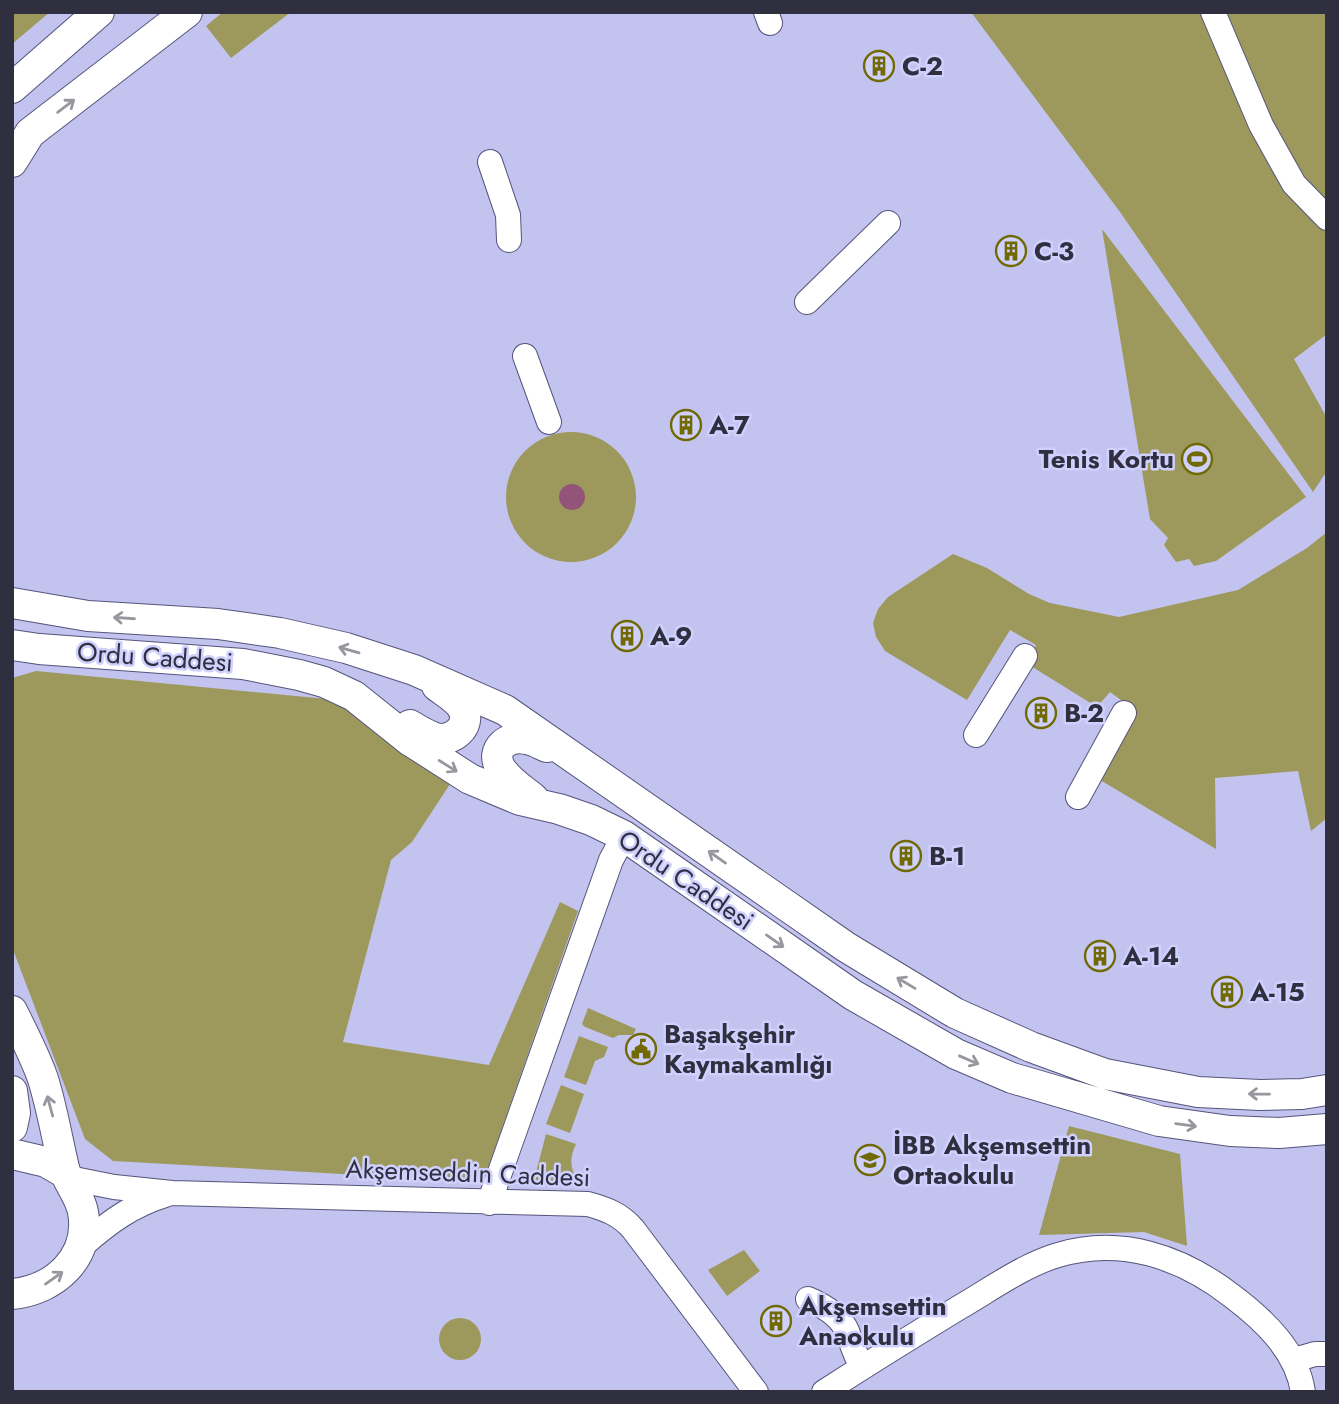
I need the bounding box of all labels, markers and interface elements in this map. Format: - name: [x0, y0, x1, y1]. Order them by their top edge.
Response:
- place label: C-2: [902, 47, 943, 85]
- building icon: C-2: [862, 49, 896, 83]
- one-way arrow: [56, 98, 75, 113]
- place label: C-3: [1034, 232, 1074, 270]
- building icon: C-3: [994, 234, 1028, 268]
- place label: A-7: [708, 406, 750, 444]
- building icon: A-7: [669, 408, 703, 442]
- place label: Tenis Kortu: [1039, 440, 1174, 478]
- sports icon: Tenis Kortu: [1180, 442, 1214, 476]
- one-way arrow: [113, 611, 136, 624]
- place label: A-9: [649, 617, 692, 655]
- building icon: A-9: [610, 619, 644, 653]
- street label: Ordu Caddesi: [76, 633, 234, 681]
- one-way arrow: [338, 642, 360, 655]
- place label: B-2: [1064, 694, 1104, 732]
- building icon: B-2: [1024, 696, 1058, 730]
- one-way arrow: [438, 760, 458, 774]
- street label: Ordu Caddesi: [611, 821, 761, 939]
- place label: B-1: [929, 837, 965, 875]
- building icon: B-1: [889, 839, 923, 873]
- one-way arrow: [708, 850, 727, 864]
- one-way arrow: [765, 934, 784, 948]
- place label: A-14: [1122, 937, 1179, 975]
- building icon: A-14: [1083, 939, 1117, 973]
- place label: A-15: [1249, 973, 1305, 1011]
- building icon: A-15: [1210, 975, 1244, 1009]
- one-way arrow: [897, 976, 917, 990]
- place label: Başakşehir Kaymakamlığı: [664, 1015, 833, 1083]
- public building icon: Başakşehir Kaymakamlığı: [624, 1032, 658, 1066]
- one-way arrow: [958, 1054, 979, 1067]
- one-way arrow: [1248, 1087, 1271, 1101]
- one-way arrow: [43, 1096, 56, 1118]
- one-way arrow: [1175, 1119, 1197, 1132]
- place label: İBB Akşemsettin Ortaokulu: [893, 1126, 1091, 1194]
- school or university icon: İBB Akşemsettin Ortaokulu: [853, 1143, 887, 1177]
- street label: Akşemseddin Caddesi: [345, 1150, 591, 1196]
- one-way arrow: [44, 1271, 62, 1286]
- place label: Akşemsettin Anaokulu: [798, 1287, 947, 1355]
- building icon: Akşemsettin Anaokulu: [759, 1304, 793, 1338]

